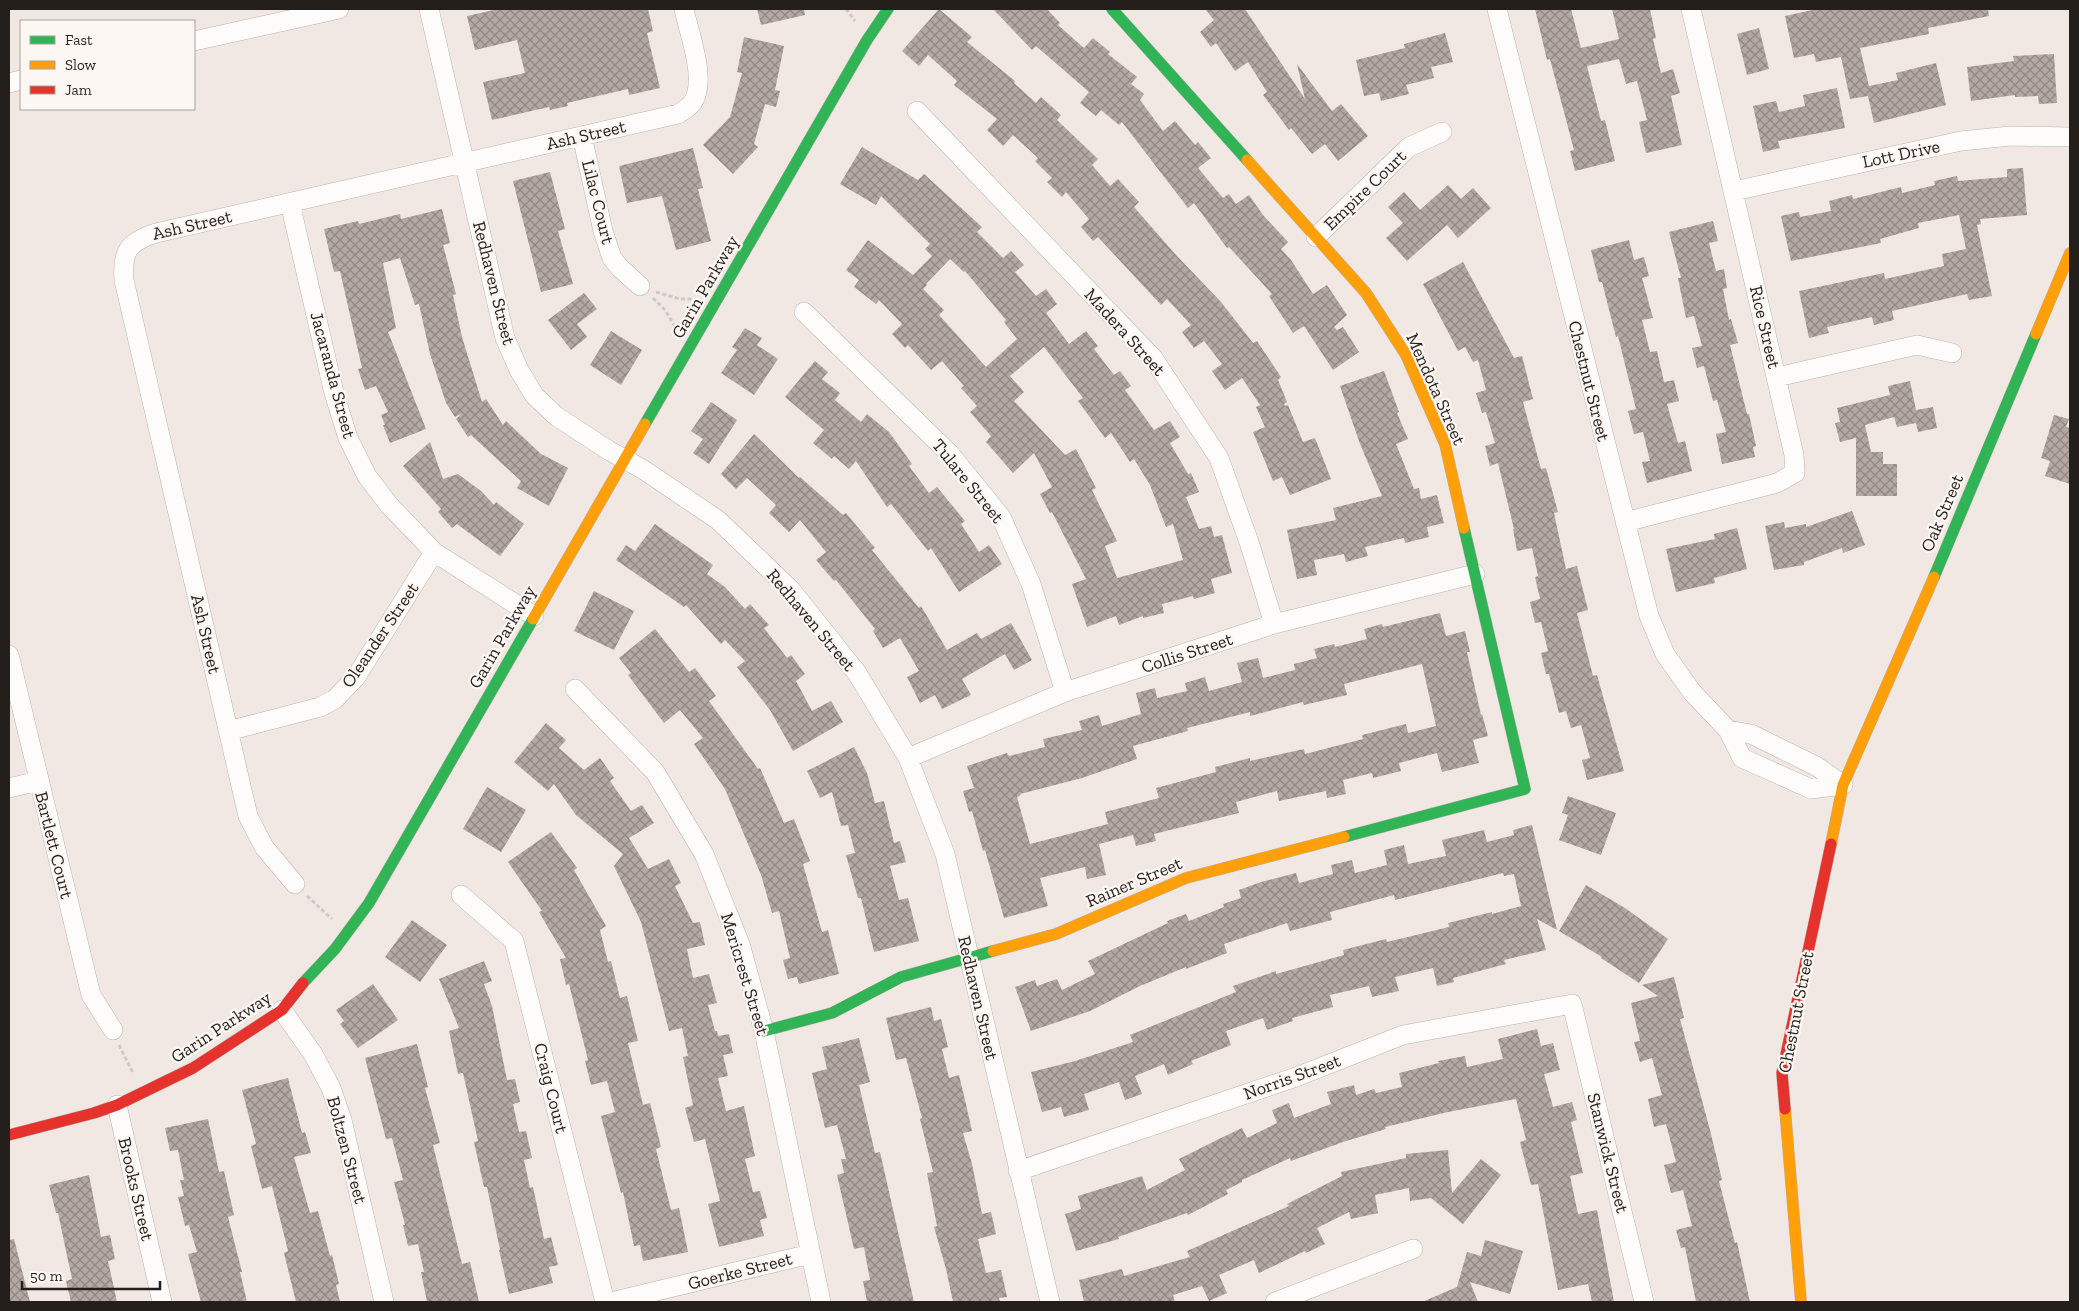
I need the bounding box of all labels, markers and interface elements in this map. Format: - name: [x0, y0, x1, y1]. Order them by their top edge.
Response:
- legend: [20, 20, 195, 110]
- text: Fast: [65, 31, 93, 49]
- text: Slow: [65, 56, 97, 74]
- text: Jam: [65, 81, 92, 99]
- street label: Ash Street: [544, 115, 628, 155]
- street label: Lott Drive: [1860, 135, 1942, 173]
- street label: Empire Court: [1319, 145, 1411, 235]
- street label: Lilac Court: [577, 158, 619, 247]
- street label: Ash Street: [150, 205, 234, 245]
- street label: Redhaven Street: [468, 219, 520, 347]
- street label: Garin Parkway: [667, 231, 744, 342]
- street label: Rice Street: [1745, 283, 1785, 371]
- street label: Madera Street: [1080, 284, 1170, 381]
- street label: Jacaranda Street: [306, 309, 361, 441]
- street label: Chestnut Street: [1563, 318, 1615, 444]
- street label: Mendota Street: [1401, 330, 1471, 449]
- street label: Tulare Street: [927, 434, 1009, 528]
- street label: Oak Street: [1916, 470, 1968, 555]
- street label: Redhaven Street: [762, 564, 860, 676]
- street label: Oleander Street: [337, 578, 423, 692]
- street label: Garin Parkway: [464, 581, 541, 692]
- street label: Ash Street: [186, 592, 226, 676]
- street label: Collis Street: [1138, 628, 1236, 678]
- street label: Bartlett Court: [30, 789, 78, 901]
- street label: Rainer Street: [1083, 852, 1186, 912]
- street label: Mericrest Street: [716, 910, 774, 1038]
- street label: Redhaven Street: [953, 934, 1003, 1063]
- street label: Chestnut Street: [1773, 949, 1819, 1075]
- street label: Garin Parkway: [167, 986, 276, 1068]
- street label: Craig Court: [529, 1041, 573, 1136]
- street label: Norris Street: [1240, 1049, 1344, 1105]
- street label: Stanwick Street: [1582, 1091, 1634, 1216]
- street label: Boltzen Street: [322, 1094, 372, 1206]
- street label: Brooks Street: [113, 1135, 159, 1243]
- street label: Goerke Street: [686, 1247, 795, 1295]
- scale bar: [22, 1258, 160, 1290]
- text: 50 m: [30, 1267, 63, 1285]

